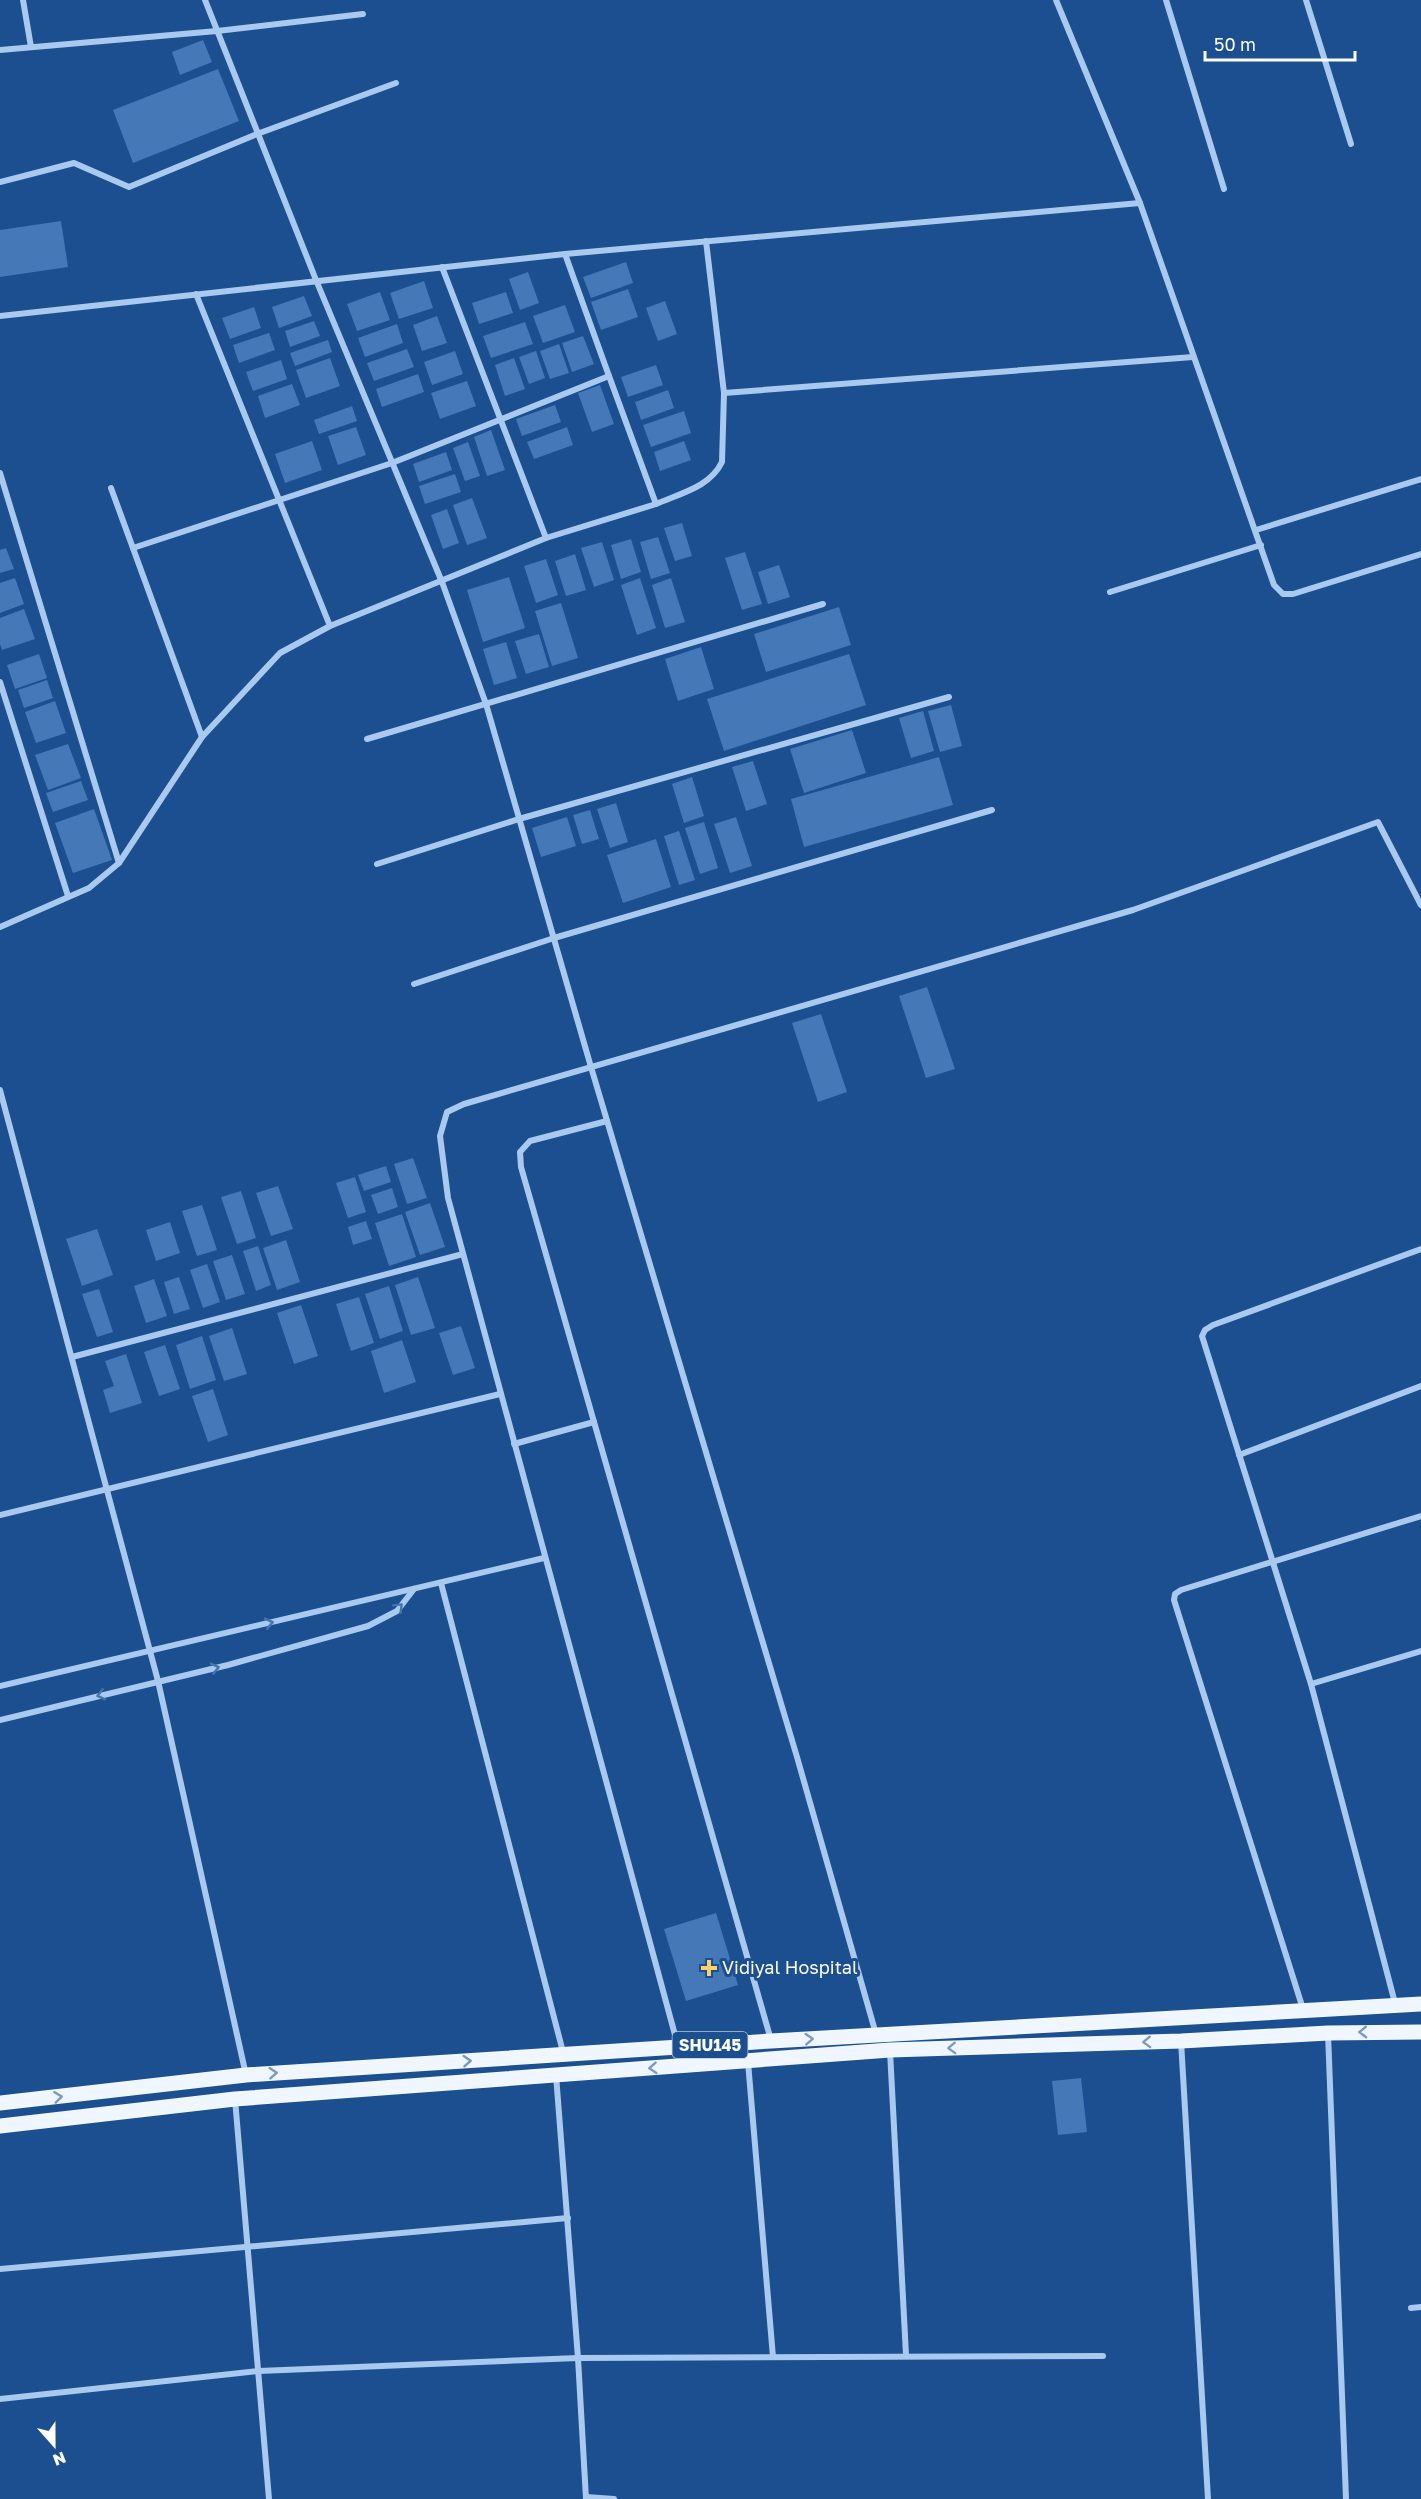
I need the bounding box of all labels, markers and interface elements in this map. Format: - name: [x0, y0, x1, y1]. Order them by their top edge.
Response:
- scale bar: [1205, 24, 1355, 62]
- text: 50 m: [1214, 33, 1256, 55]
- one-way arrow: [391, 1603, 402, 1614]
- one-way arrow: [263, 1618, 273, 1631]
- one-way arrow: [210, 1662, 220, 1675]
- one-way arrow: [97, 1688, 107, 1701]
- place label: Vidiyal Hospital: [722, 1956, 858, 1978]
- marker: Vidiyal Hospital: [700, 1959, 718, 1977]
- one-way arrow: [1358, 2026, 1367, 2039]
- road number: SHU145: [672, 2032, 748, 2058]
- one-way arrow: [804, 2032, 813, 2045]
- one-way arrow: [1142, 2036, 1151, 2048]
- one-way arrow: [947, 2042, 956, 2054]
- one-way arrow: [463, 2054, 472, 2067]
- one-way arrow: [648, 2061, 657, 2074]
- one-way arrow: [268, 2067, 277, 2080]
- one-way arrow: [54, 2091, 63, 2103]
- north arrow: [24, 2415, 84, 2475]
- text: N: [50, 2447, 69, 2471]

